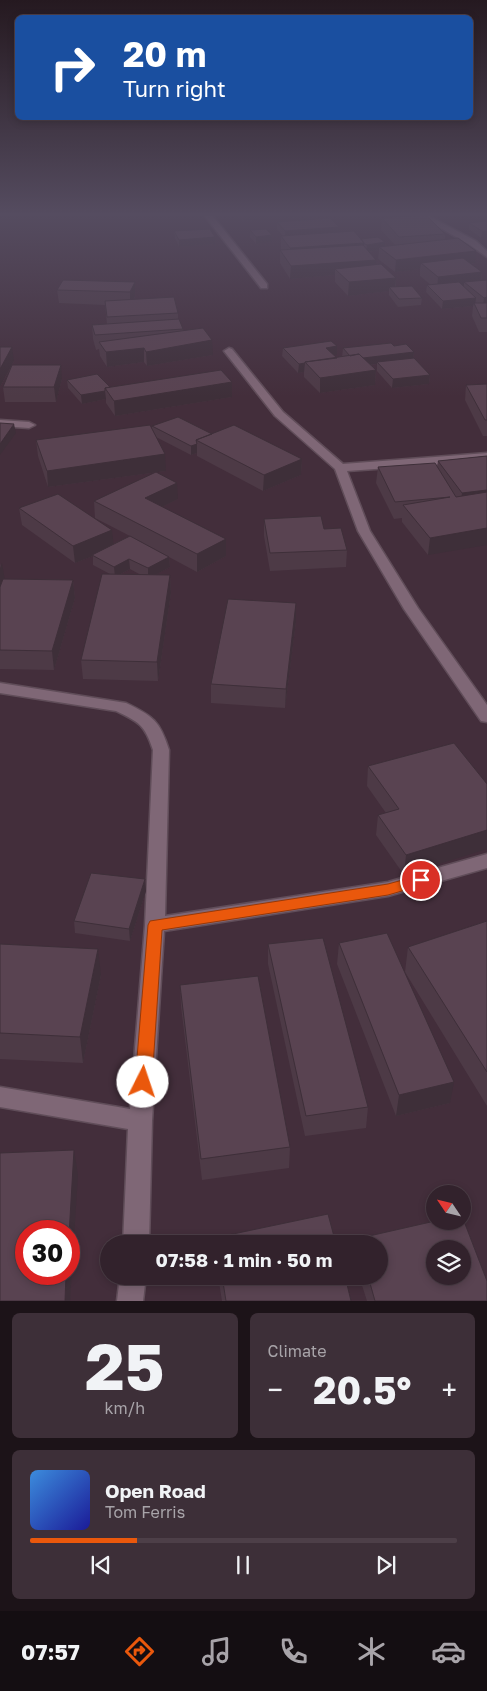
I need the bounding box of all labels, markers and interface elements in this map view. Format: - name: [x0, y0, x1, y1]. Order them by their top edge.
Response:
- text: 20 m: [123, 33, 206, 75]
- icon: right: [40, 35, 105, 100]
- text: Turn right: [123, 75, 226, 102]
- pin: [400, 859, 442, 901]
- icon: arrive: [407, 866, 435, 894]
- position arrow: [116, 1055, 168, 1107]
- north arrow: [426, 1185, 471, 1230]
- map controls: [426, 1185, 471, 1285]
- speed limit sign: 30: [15, 1220, 80, 1285]
- button: layers: [426, 1240, 471, 1285]
- text: 07:58 · 1 min · 50 m: [156, 1248, 332, 1271]
- text: 25: [85, 1326, 164, 1404]
- text: Climate: [268, 1341, 327, 1361]
- text: 20.5°: [313, 1367, 411, 1412]
- text: −: [268, 1373, 283, 1406]
- text: +: [442, 1373, 457, 1406]
- text: km/h: [104, 1398, 145, 1418]
- text: Open Road: [105, 1479, 206, 1502]
- text: Tom Ferris: [105, 1502, 185, 1522]
- icon: previous: [87, 1551, 115, 1579]
- icon: pause: [229, 1551, 257, 1579]
- icon: next: [372, 1551, 400, 1579]
- icon: directions: [122, 1634, 157, 1669]
- icon: music: [199, 1634, 234, 1669]
- icon: phone: [276, 1634, 311, 1669]
- icon: climate: [354, 1634, 389, 1669]
- icon: car: [431, 1634, 466, 1669]
- text: 07:57: [21, 1638, 80, 1665]

